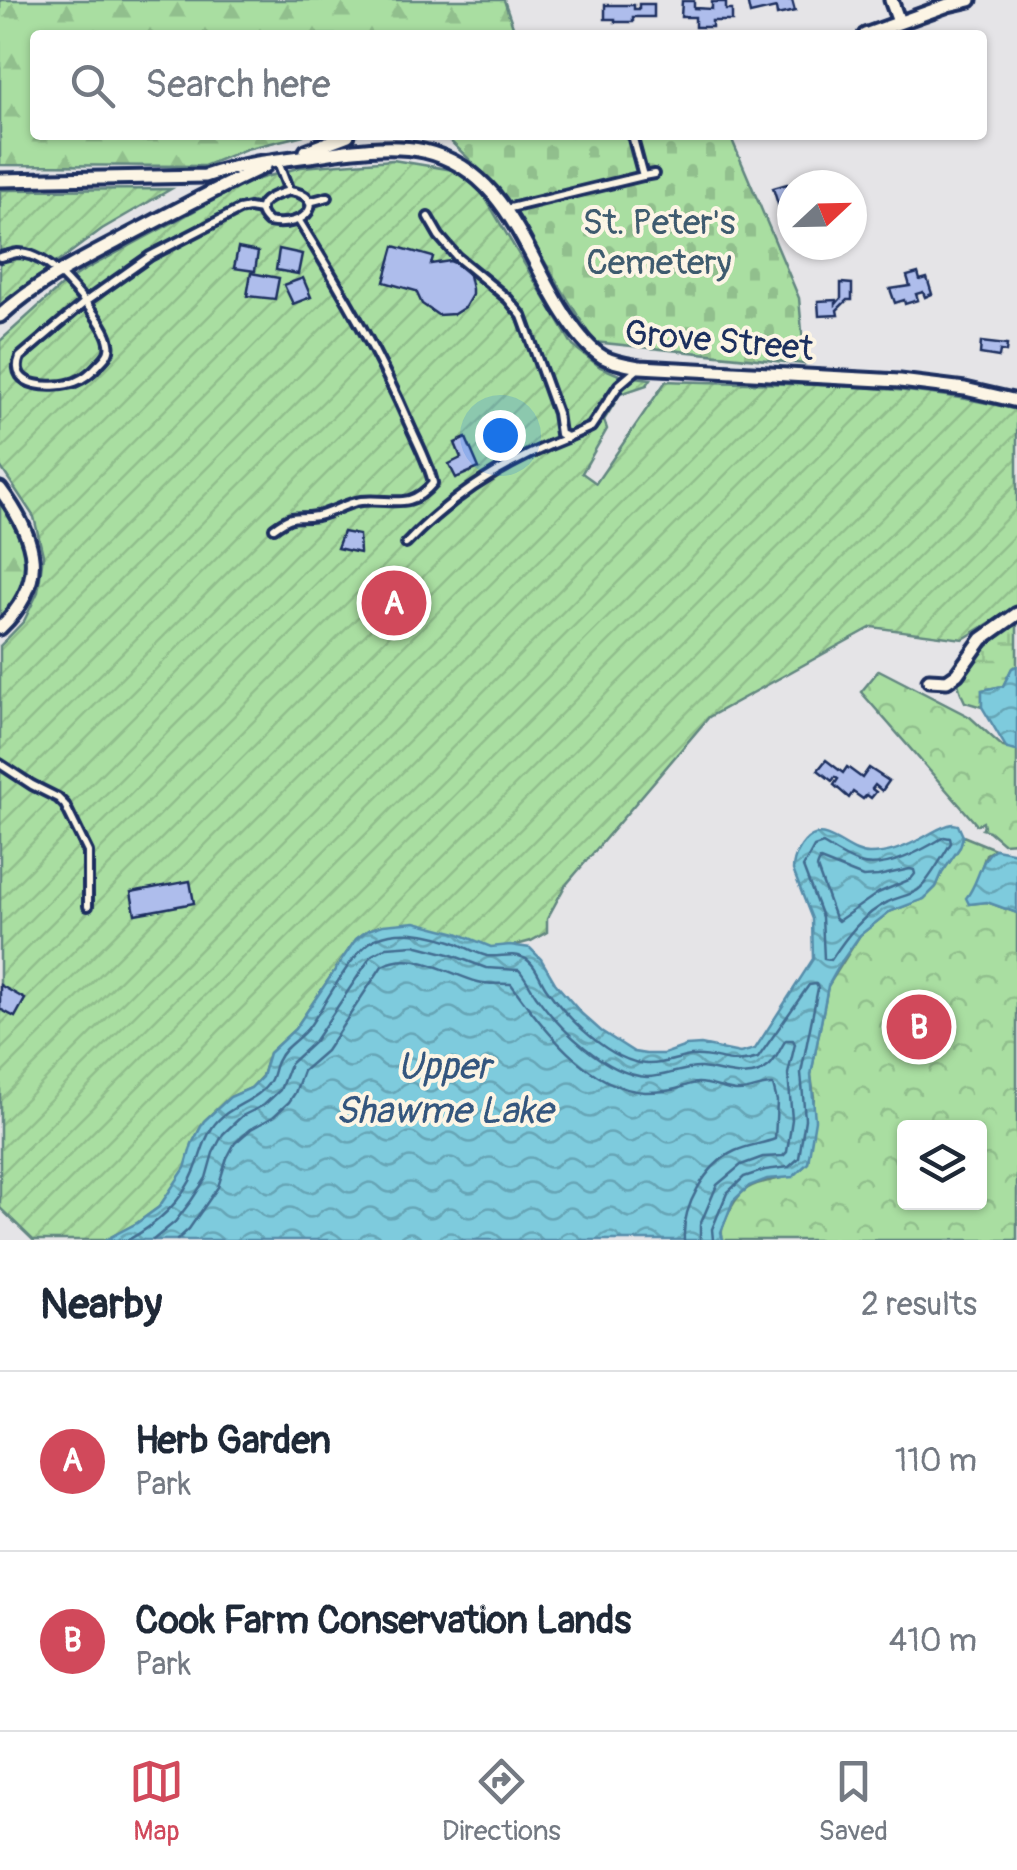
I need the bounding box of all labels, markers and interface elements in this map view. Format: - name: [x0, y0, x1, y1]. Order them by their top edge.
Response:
- search box: [30, 30, 987, 140]
- icon: search: [65, 58, 120, 113]
- text: Search here: [145, 61, 331, 109]
- north arrow: [777, 170, 867, 260]
- park label: St. Peter's Cemetery: [583, 201, 736, 285]
- street label: Grove Street: [623, 311, 816, 371]
- your location: [475, 410, 526, 461]
- pin: A: [362, 566, 426, 640]
- pin: B: [886, 990, 952, 1064]
- water label: Upper Shawme Lake: [335, 1043, 556, 1135]
- map controls: [897, 1120, 987, 1210]
- button: layers: [897, 1120, 987, 1210]
- text: Nearby: [40, 1279, 162, 1331]
- text: 2 results: [861, 1285, 977, 1325]
- text: Herb Garden: [135, 1417, 331, 1465]
- text: A: [62, 1441, 83, 1481]
- text: 110 m: [895, 1441, 977, 1481]
- text: Park: [135, 1465, 191, 1505]
- text: Cook Farm Conservation Lands: [135, 1597, 631, 1645]
- text: B: [63, 1621, 82, 1661]
- text: 410 m: [889, 1621, 977, 1661]
- text: Park: [135, 1645, 191, 1685]
- tab: Map: [129, 1754, 184, 1849]
- tab: Directions: [442, 1754, 561, 1849]
- tab: Saved: [819, 1754, 888, 1849]

